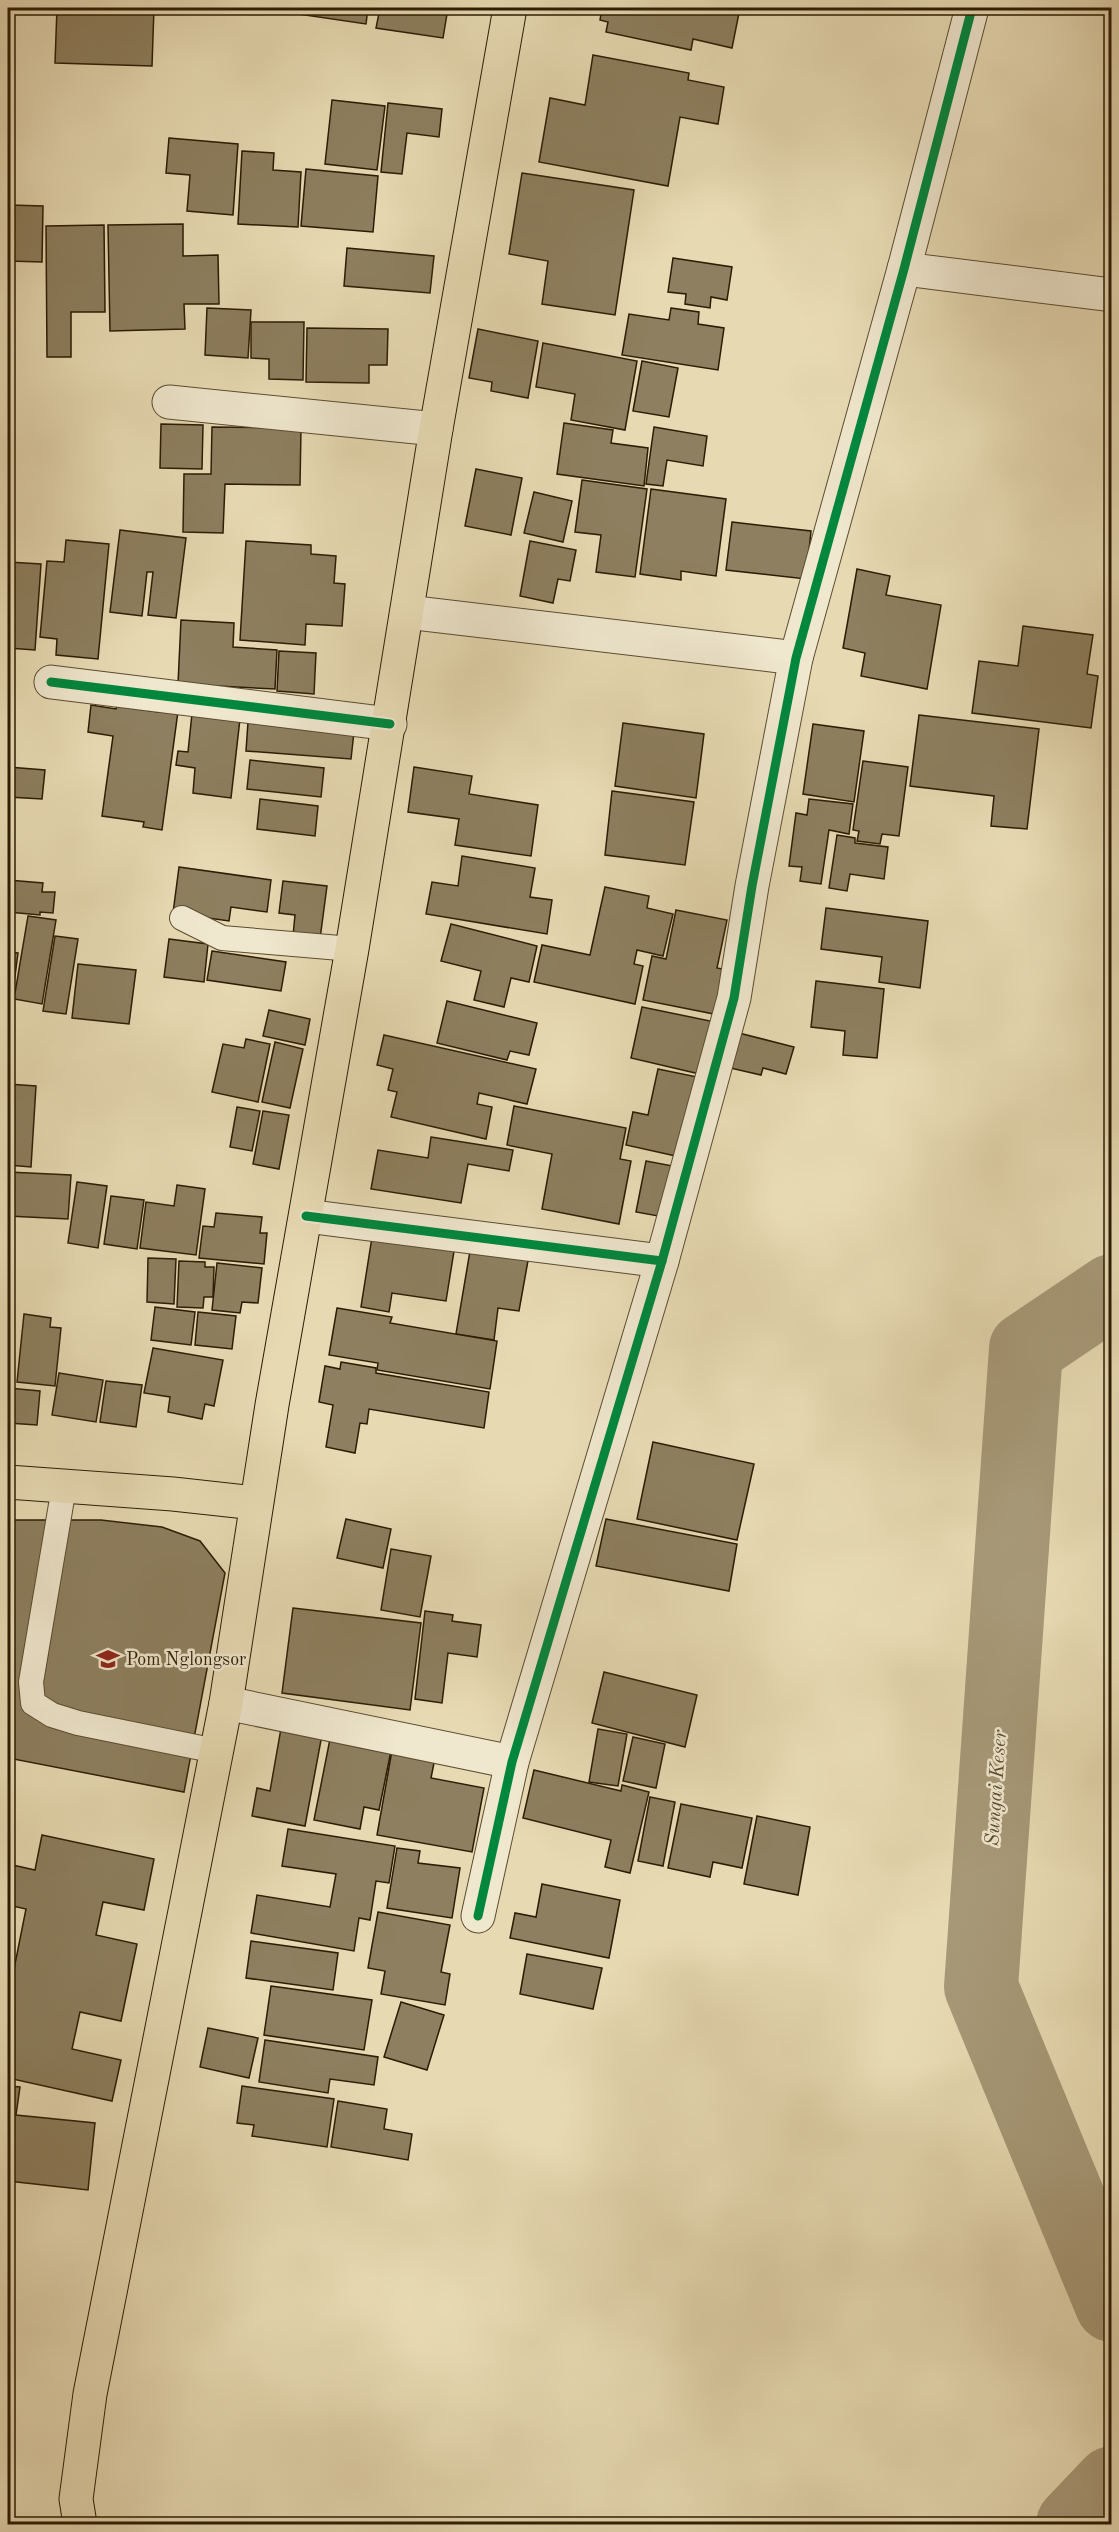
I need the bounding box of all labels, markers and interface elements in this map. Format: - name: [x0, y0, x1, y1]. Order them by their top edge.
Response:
- school or university icon: Pom Nglongsor: [95, 1646, 121, 1672]
- place label: Pom Nglongsor: [126, 1651, 247, 1669]
- water label: Sungai Keser: [983, 1729, 1011, 1847]

